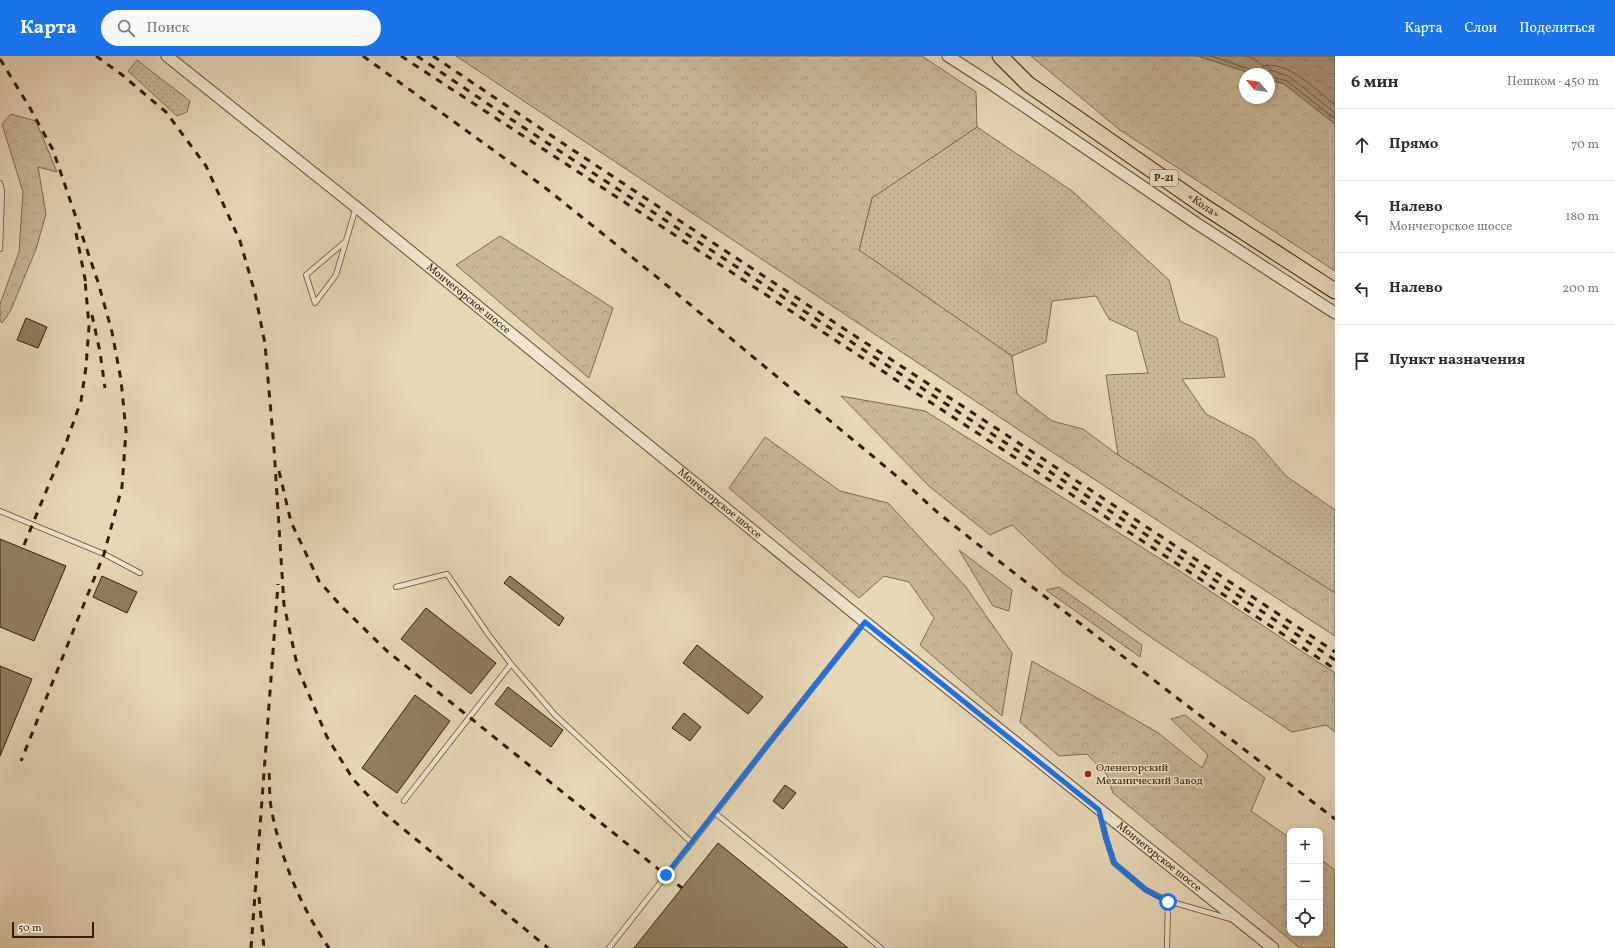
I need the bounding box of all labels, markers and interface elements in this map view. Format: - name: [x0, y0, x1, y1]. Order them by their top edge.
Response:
- search box: [101, 10, 381, 46]
- text: Карта: [20, 15, 77, 41]
- icon: search: [115, 17, 137, 39]
- text: Поиск: [147, 18, 190, 39]
- text: Карта: [1404, 19, 1442, 38]
- text: Слои: [1464, 19, 1497, 38]
- text: Поделиться: [1519, 19, 1595, 38]
- north arrow: [1239, 68, 1275, 104]
- text: 6 мин: [1351, 71, 1398, 94]
- text: Пешком · 450 m: [1507, 73, 1599, 91]
- icon: ahead: [1351, 134, 1373, 156]
- text: Прямо: [1389, 134, 1438, 155]
- text: 70 m: [1571, 136, 1599, 154]
- road number: Р-21: [1150, 170, 1178, 186]
- street label: «Кола»: [1184, 189, 1223, 222]
- text: Налево: [1389, 197, 1443, 218]
- icon: left: [1351, 206, 1373, 228]
- text: 180 m: [1565, 208, 1599, 226]
- text: Мончегорское шоссе: [1389, 218, 1512, 236]
- street label: Мончегорское шоссе: [423, 260, 514, 338]
- icon: left: [1351, 278, 1373, 300]
- text: Налево: [1389, 278, 1443, 299]
- text: 200 m: [1562, 280, 1599, 298]
- icon: arrive: [1351, 350, 1373, 372]
- text: Пункт назначения: [1389, 350, 1525, 371]
- street label: Мончегорское шоссе: [674, 465, 765, 542]
- place label: Оленегорский Механический Завод: [1096, 761, 1204, 789]
- marker: Оленегорский Механический Завод: [1083, 769, 1093, 779]
- street label: Мончегорское шоссе: [1113, 818, 1205, 895]
- map controls: [1287, 828, 1323, 936]
- button: +: [1287, 828, 1323, 864]
- button: −: [1287, 864, 1323, 900]
- route end: [657, 866, 675, 884]
- route start: [1159, 893, 1177, 911]
- button: locate: [1287, 900, 1323, 936]
- scale bar: [12, 920, 94, 939]
- text: 50 m: [18, 921, 42, 936]

